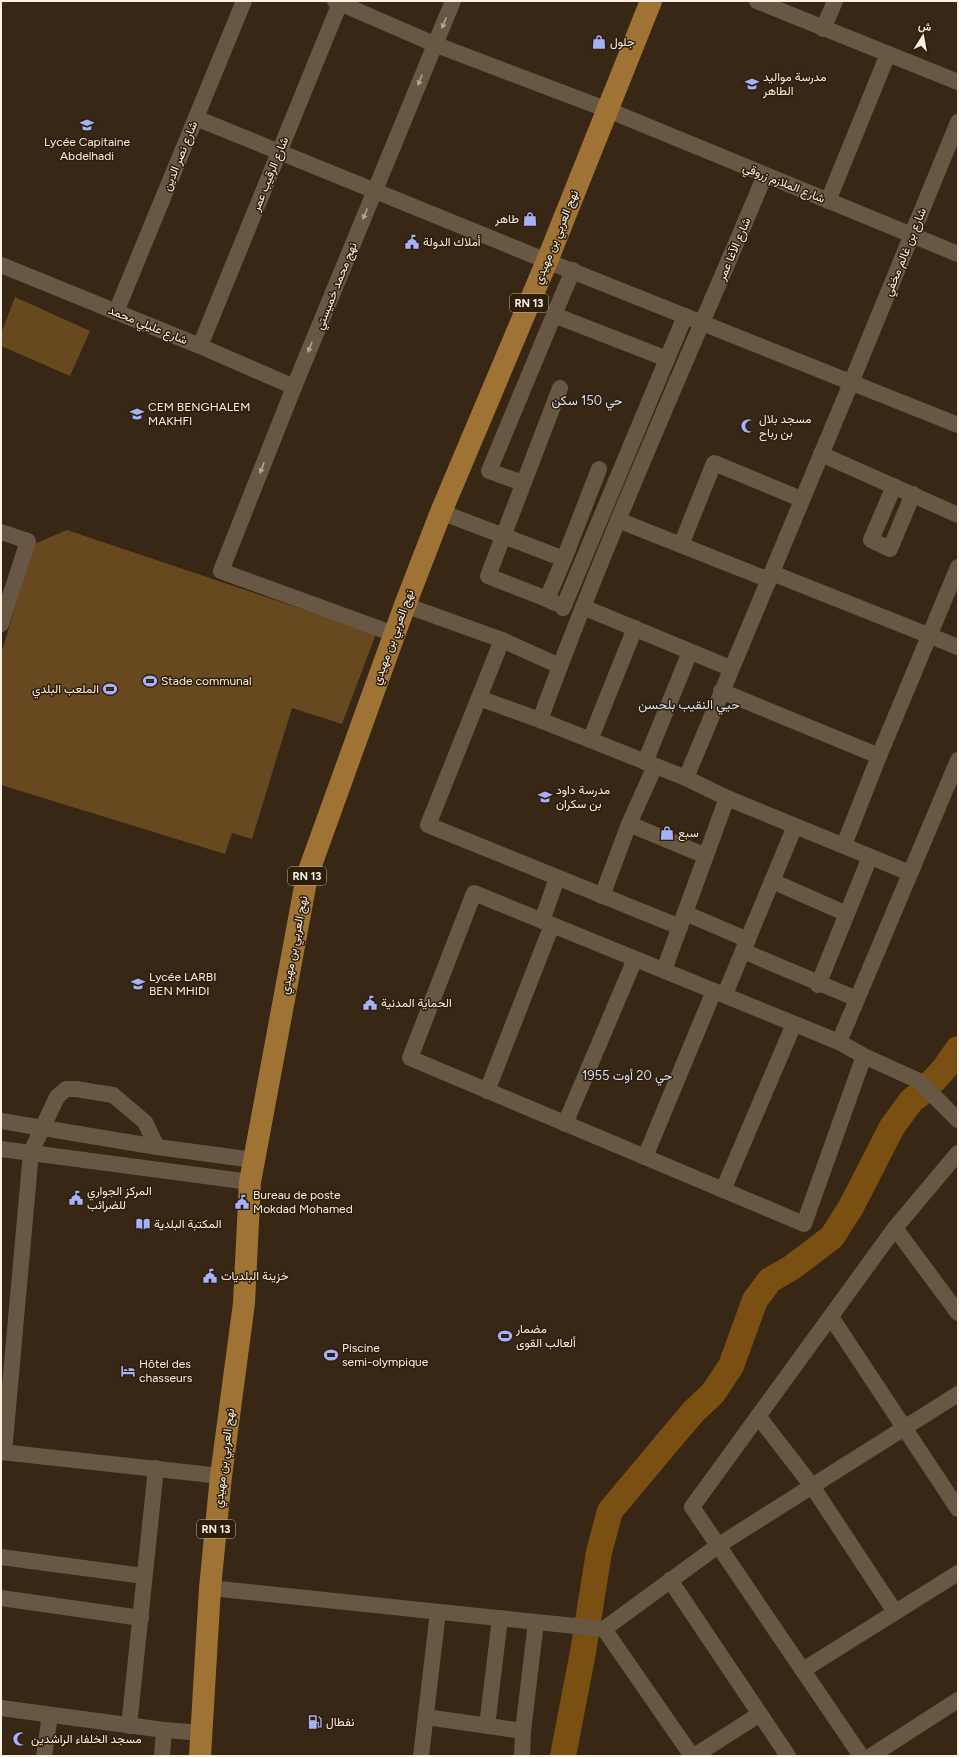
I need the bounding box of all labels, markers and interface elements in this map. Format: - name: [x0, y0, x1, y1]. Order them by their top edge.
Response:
- north arrow: [903, 16, 943, 56]
- one-way arrow: [440, 17, 446, 29]
- text: ش: [917, 19, 933, 34]
- shop icon: جلول: [591, 34, 607, 50]
- place label: جلول: [610, 35, 635, 50]
- place label: مدرسة مواليد الطاهر: [762, 70, 826, 99]
- one-way arrow: [416, 75, 422, 87]
- school or university icon: مدرسة مواليد الطاهر: [744, 76, 760, 92]
- school or university icon: Lycée Capitaine Abdelhadi: [79, 117, 95, 133]
- street label: شارع نصر الدين: [160, 119, 202, 194]
- place label: Lycée Capitaine Abdelhadi: [44, 135, 131, 163]
- street label: شارع الرقيب عمر: [248, 135, 293, 215]
- street label: شارع الملازم زروقي: [740, 160, 827, 209]
- street label: نهج العربي بن مهيدي: [531, 188, 584, 287]
- street label: شارع بن غالم مخفي: [881, 206, 932, 299]
- one-way arrow: [362, 208, 368, 220]
- shop icon: طاهر: [522, 211, 538, 227]
- place label: طاهر: [494, 212, 519, 227]
- street label: شارع الآغا عمر: [714, 215, 755, 284]
- public building icon: أملاك الدولة: [404, 234, 420, 250]
- place label: أملاك الدولة: [423, 235, 481, 250]
- street label: نهج محمد خميستي: [312, 240, 363, 333]
- road number: RN 13: [510, 294, 548, 312]
- street label: شارع عليلي محمد: [105, 303, 190, 350]
- one-way arrow: [307, 341, 313, 353]
- district label: حي 150 سكن: [551, 393, 623, 411]
- place label: CEM BENGHALEM MAKHFI: [148, 400, 250, 428]
- school or university icon: CEM BENGHALEM MAKHFI: [129, 406, 145, 422]
- place label: مسجد بلال بن رباح: [759, 412, 812, 442]
- mosque icon: مسجد بلال بن رباح: [740, 418, 756, 434]
- one-way arrow: [259, 462, 265, 474]
- street label: نهج العربي بن مهيدي: [369, 588, 420, 688]
- sports icon: Stade communal: [142, 673, 158, 689]
- place label: Stade communal: [161, 674, 252, 688]
- sports icon: الملعب البلدي: [102, 681, 118, 697]
- place label: الملعب البلدي: [32, 682, 99, 699]
- district label: حيي النقيب بلحسن: [638, 697, 740, 715]
- place label: مدرسة داود بن سكران: [556, 783, 610, 812]
- school or university icon: مدرسة داود بن سكران: [537, 789, 553, 805]
- shop icon: سبع: [659, 825, 675, 841]
- place label: سبع: [678, 826, 699, 842]
- road number: RN 13: [288, 867, 326, 885]
- street label: نهج العربي بن مهيدي: [278, 894, 313, 996]
- place label: Lycée LARBI BEN MHIDI: [149, 970, 216, 998]
- school or university icon: Lycée LARBI BEN MHIDI: [130, 976, 146, 992]
- public building icon: الحماية المدنية: [362, 995, 378, 1011]
- place label: الحماية المدنية: [381, 996, 452, 1010]
- district label: حي 20 أوت 1955: [582, 1068, 672, 1086]
- place label: المركز الجواري للضرائب: [87, 1184, 152, 1213]
- place label: Bureau de poste Mokdad Mohamed: [253, 1188, 353, 1216]
- public building icon: المركز الجواري للضرائب: [68, 1190, 84, 1206]
- public building icon: Bureau de poste Mokdad Mohamed: [234, 1194, 250, 1210]
- library icon: المكتبة البلدية: [135, 1216, 151, 1232]
- place label: المكتبة البلدية: [154, 1217, 221, 1231]
- public building icon: خزينة البلديات: [202, 1268, 218, 1284]
- place label: خزينة البلديات: [221, 1269, 289, 1284]
- place label: مضمار ألعالب القوى: [515, 1322, 576, 1351]
- sports icon: مضمار ألعالب القوى: [497, 1328, 513, 1344]
- place label: Piscine semi-olympique: [342, 1341, 429, 1369]
- sports icon: Piscine semi-olympique: [323, 1347, 339, 1363]
- place label: Hôtel des chasseurs: [139, 1357, 193, 1385]
- hotel icon: Hôtel des chasseurs: [120, 1363, 136, 1379]
- street label: نهح العربي بن مهيدي: [211, 1407, 240, 1509]
- road number: RN 13: [197, 1520, 235, 1538]
- fuel station icon: نفطال: [307, 1714, 323, 1730]
- place label: نفطال: [326, 1715, 354, 1730]
- mosque icon: مسجد الخلفاء الراشدين: [12, 1731, 28, 1747]
- place label: مسجد الخلفاء الراشدين: [31, 1732, 142, 1747]

